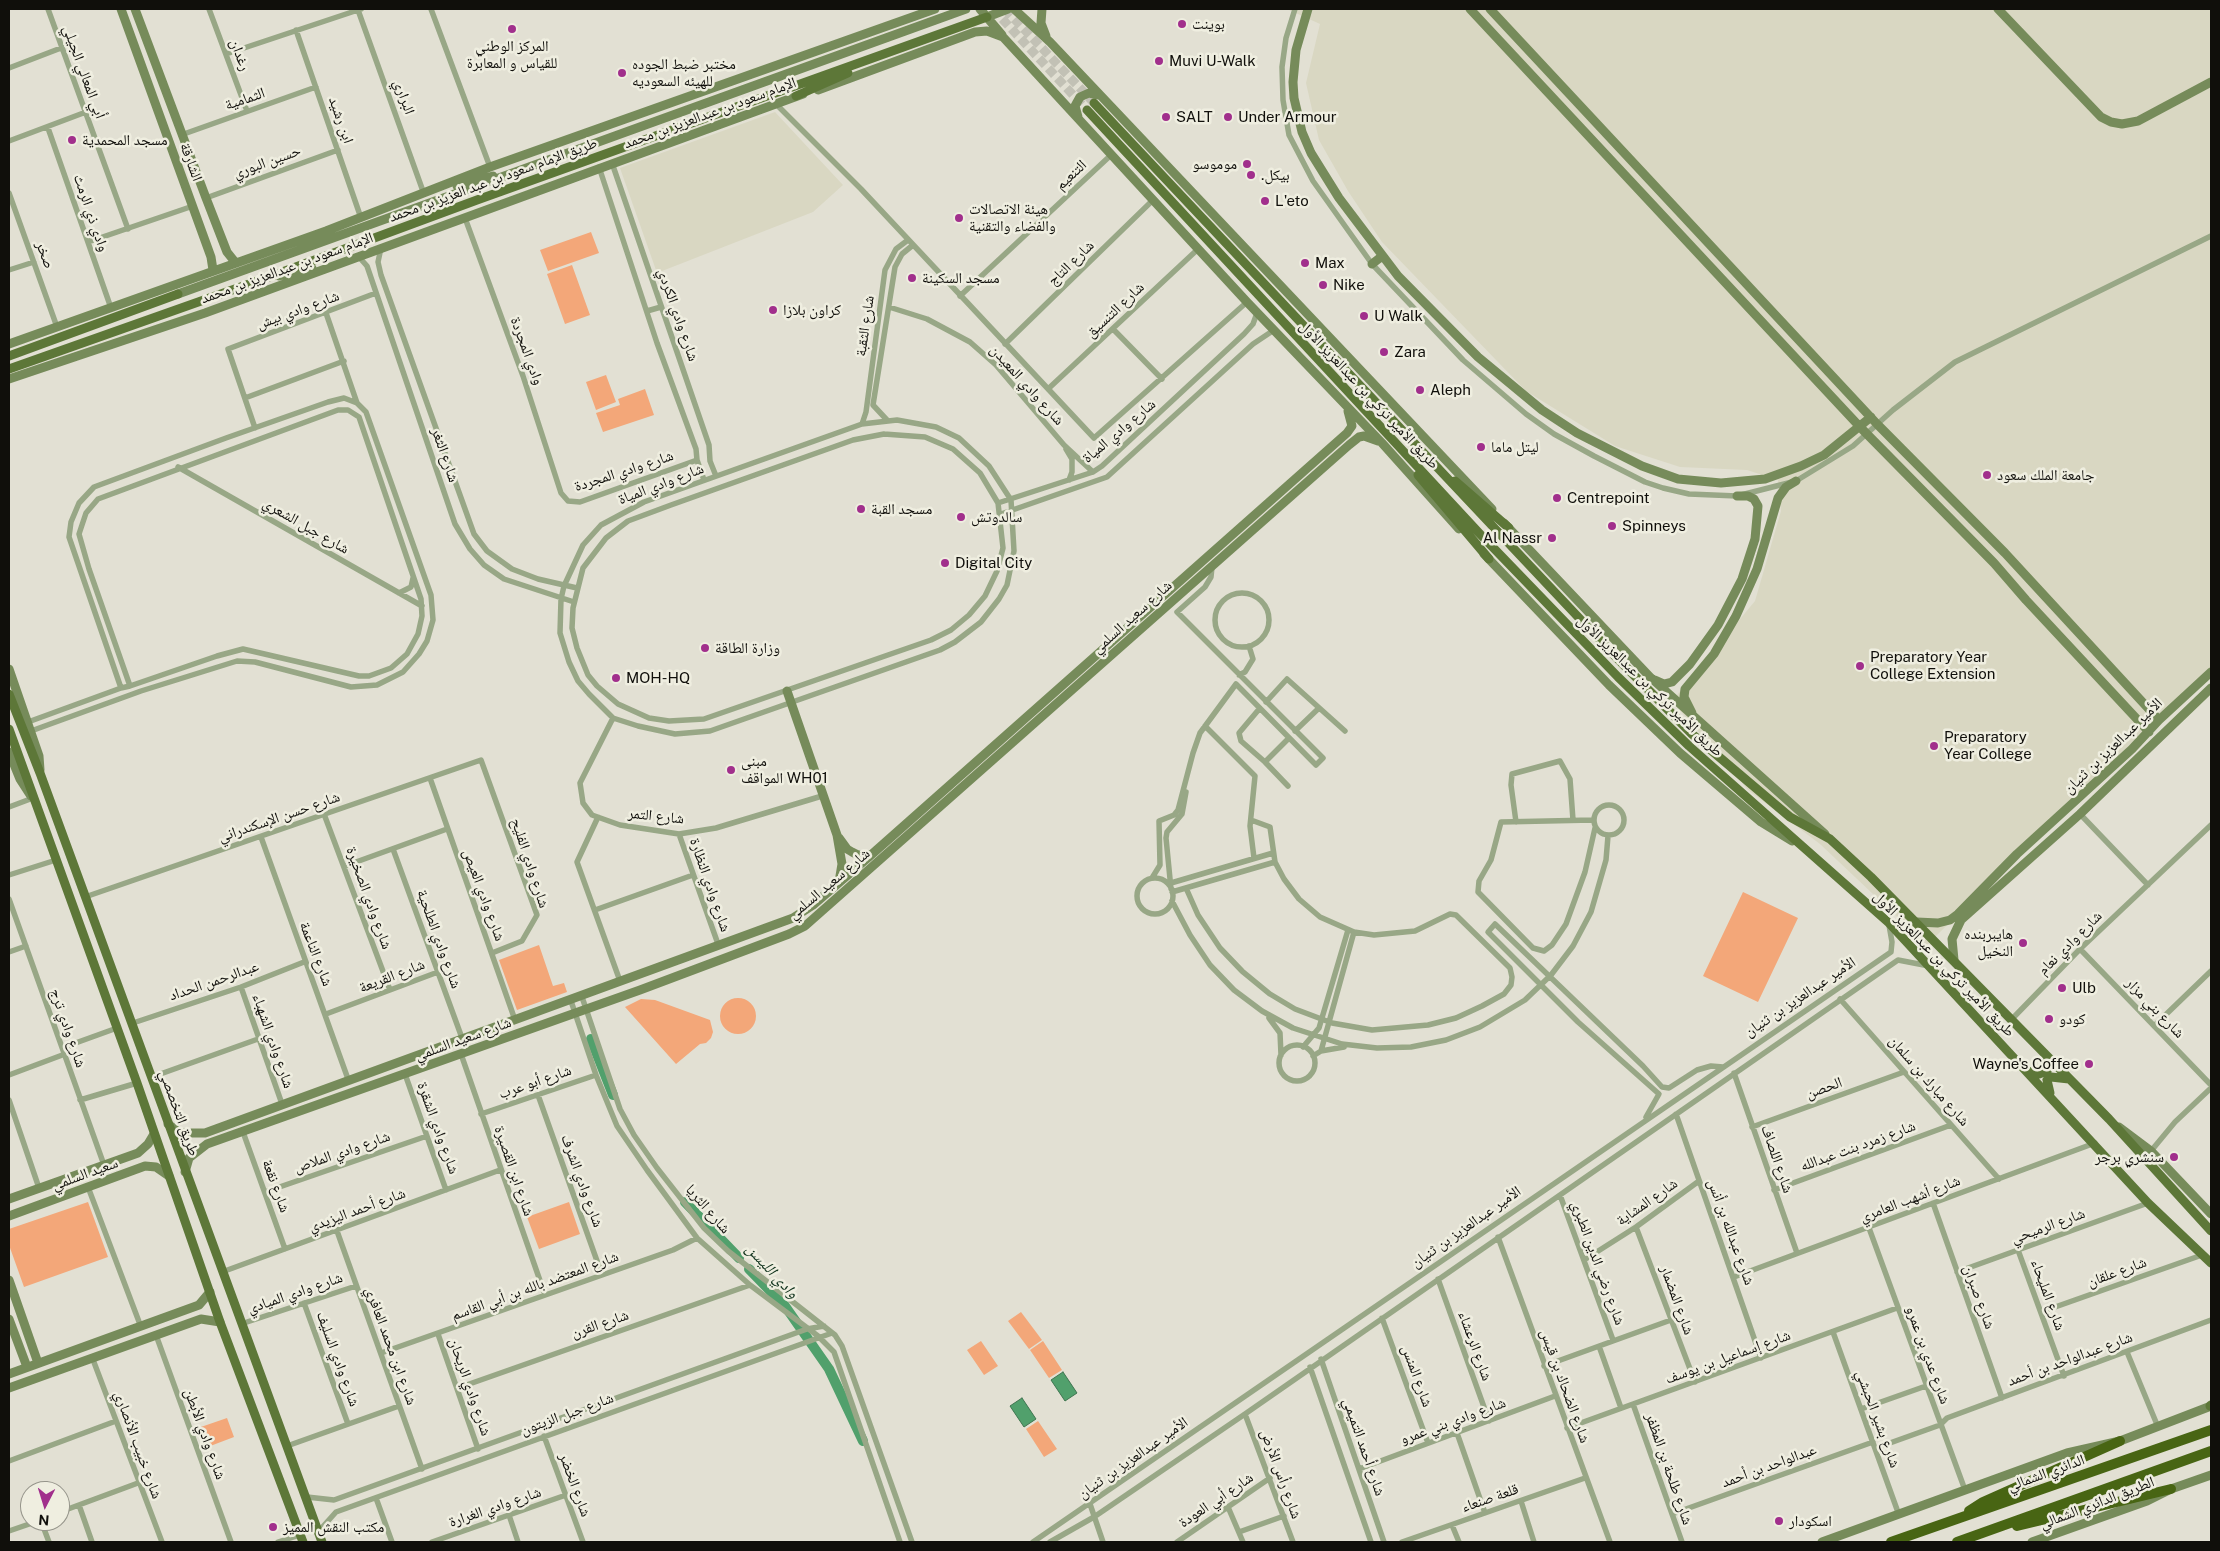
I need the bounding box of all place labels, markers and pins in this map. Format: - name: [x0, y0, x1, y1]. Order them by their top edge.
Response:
- place label: بوينت: [1192, 15, 1225, 33]
- marker: بوينت: [1176, 18, 1188, 30]
- marker: المركز الوطني للقياس و المعابرة: [506, 23, 518, 35]
- place label: المركز الوطني للقياس و المعابرة: [467, 37, 557, 72]
- place label: Muvi U-Walk: [1169, 52, 1256, 70]
- place label: مختبر ضبط الجوده للهيئه السعوديه: [632, 55, 736, 90]
- marker: Muvi U-Walk: [1153, 55, 1165, 67]
- marker: مختبر ضبط الجوده للهيئه السعوديه: [616, 67, 628, 79]
- place label: SALT: [1176, 108, 1213, 126]
- place label: Under Armour: [1238, 108, 1337, 126]
- marker: SALT: [1160, 111, 1172, 123]
- marker: Under Armour: [1222, 111, 1234, 123]
- place label: مسجد المحمدية: [82, 131, 168, 149]
- marker: مسجد المحمدية: [66, 134, 78, 146]
- place label: موموسو: [1192, 155, 1237, 173]
- marker: موموسو: [1241, 158, 1253, 170]
- place label: .بيكل: [1261, 166, 1290, 184]
- marker: .بيكل: [1245, 169, 1257, 181]
- place label: L'eto: [1275, 192, 1309, 210]
- marker: L'eto: [1259, 195, 1271, 207]
- place label: هيئة الاتصالات والفضاء والتقنية: [969, 200, 1056, 235]
- marker: هيئة الاتصالات والفضاء والتقنية: [953, 212, 965, 224]
- place label: Max: [1315, 254, 1345, 272]
- marker: Max: [1299, 257, 1311, 269]
- place label: مسجد السكينة: [922, 269, 1000, 287]
- marker: مسجد السكينة: [906, 272, 918, 284]
- place label: Nike: [1333, 276, 1365, 294]
- marker: Nike: [1317, 279, 1329, 291]
- place label: كراون بلازا: [783, 301, 841, 319]
- marker: كراون بلازا: [767, 304, 779, 316]
- place label: U Walk: [1374, 307, 1423, 325]
- marker: U Walk: [1358, 310, 1370, 322]
- place label: Zara: [1394, 343, 1426, 361]
- marker: Zara: [1378, 346, 1390, 358]
- place label: Aleph: [1430, 381, 1471, 399]
- marker: Aleph: [1414, 384, 1426, 396]
- place label: ليتل ماما: [1491, 438, 1539, 456]
- marker: ليتل ماما: [1475, 441, 1487, 453]
- place label: جامعة الملك سعود: [1997, 466, 2094, 484]
- marker: جامعة الملك سعود: [1981, 469, 1993, 481]
- place label: Centrepoint: [1567, 489, 1650, 507]
- marker: Centrepoint: [1551, 492, 1563, 504]
- place label: مسجد القبة: [871, 500, 932, 518]
- marker: مسجد القبة: [855, 503, 867, 515]
- place label: سالدوتش: [971, 508, 1022, 526]
- marker: سالدوتش: [955, 511, 967, 523]
- place label: Spinneys: [1622, 517, 1686, 535]
- marker: Spinneys: [1606, 520, 1618, 532]
- place label: Al Nassr: [1483, 529, 1542, 547]
- marker: Al Nassr: [1546, 532, 1558, 544]
- place label: Digital City: [955, 554, 1032, 572]
- marker: Digital City: [939, 557, 951, 569]
- place label: وزارة الطاقة: [715, 639, 780, 657]
- marker: وزارة الطاقة: [699, 642, 711, 654]
- place label: Preparatory Year College Extension: [1870, 648, 1995, 683]
- marker: Preparatory Year College Extension: [1854, 660, 1866, 672]
- place label: MOH-HQ: [626, 669, 690, 687]
- marker: MOH-HQ: [610, 672, 622, 684]
- place label: Preparatory Year College: [1944, 728, 2032, 763]
- marker: Preparatory Year College: [1928, 740, 1940, 752]
- place label: مبنى المواقف WH01: [741, 752, 828, 787]
- marker: مبنى المواقف WH01: [725, 764, 737, 776]
- place label: هايبربنده النخيل: [1964, 925, 2013, 960]
- marker: هايبربنده النخيل: [2017, 937, 2029, 949]
- place label: Ulb: [2072, 979, 2096, 997]
- marker: Ulb: [2056, 982, 2068, 994]
- place label: كودو: [2059, 1010, 2085, 1028]
- marker: كودو: [2043, 1013, 2055, 1025]
- place label: Wayne's Coffee: [1972, 1055, 2079, 1073]
- marker: Wayne's Coffee: [2083, 1058, 2095, 1070]
- place label: سنشري برجر: [2095, 1148, 2164, 1166]
- marker: سنشري برجر: [2168, 1151, 2180, 1163]
- place label: اسكودار: [1789, 1512, 1832, 1530]
- marker: اسكودار: [1773, 1515, 1785, 1527]
- place label: مكتب النقش المميز: [283, 1518, 384, 1536]
- marker: مكتب النقش المميز: [267, 1521, 279, 1533]

